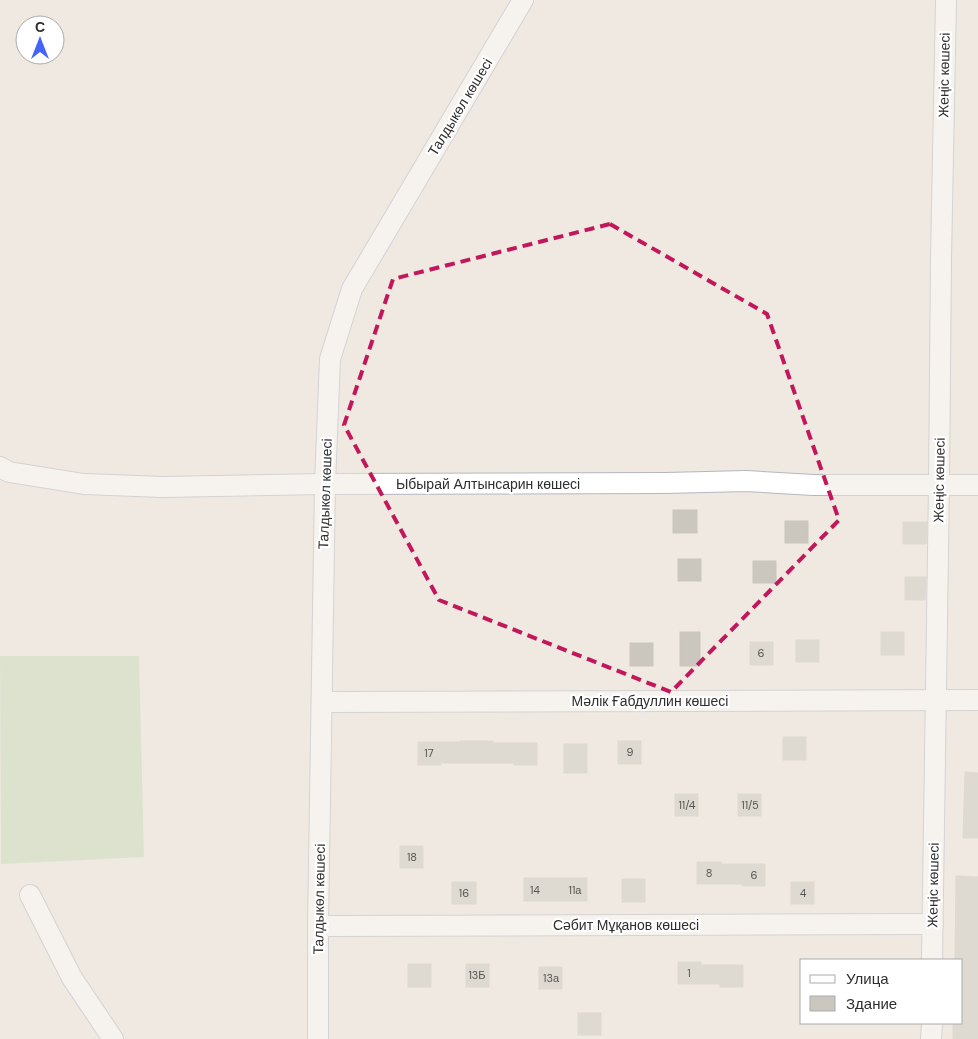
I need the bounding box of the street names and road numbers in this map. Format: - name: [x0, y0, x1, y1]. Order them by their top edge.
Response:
- street label: Жеңіс көшесі: [934, 32, 954, 118]
- street label: Талдыкөл көшесі: [424, 55, 496, 159]
- street label: Жеңіс көшесі: [929, 437, 949, 523]
- street label: Талдыкөл көшесі: [314, 438, 336, 550]
- street label: Ыбырай Алтынсарин көшесі: [396, 475, 580, 493]
- street label: Мәлік Ғабдуллин көшесі: [572, 692, 728, 710]
- street label: Жеңіс көшесі: [923, 842, 943, 928]
- street label: Талдыкөл көшесі: [309, 843, 329, 955]
- street label: Сәбит Мұқанов көшесі: [553, 916, 699, 934]

